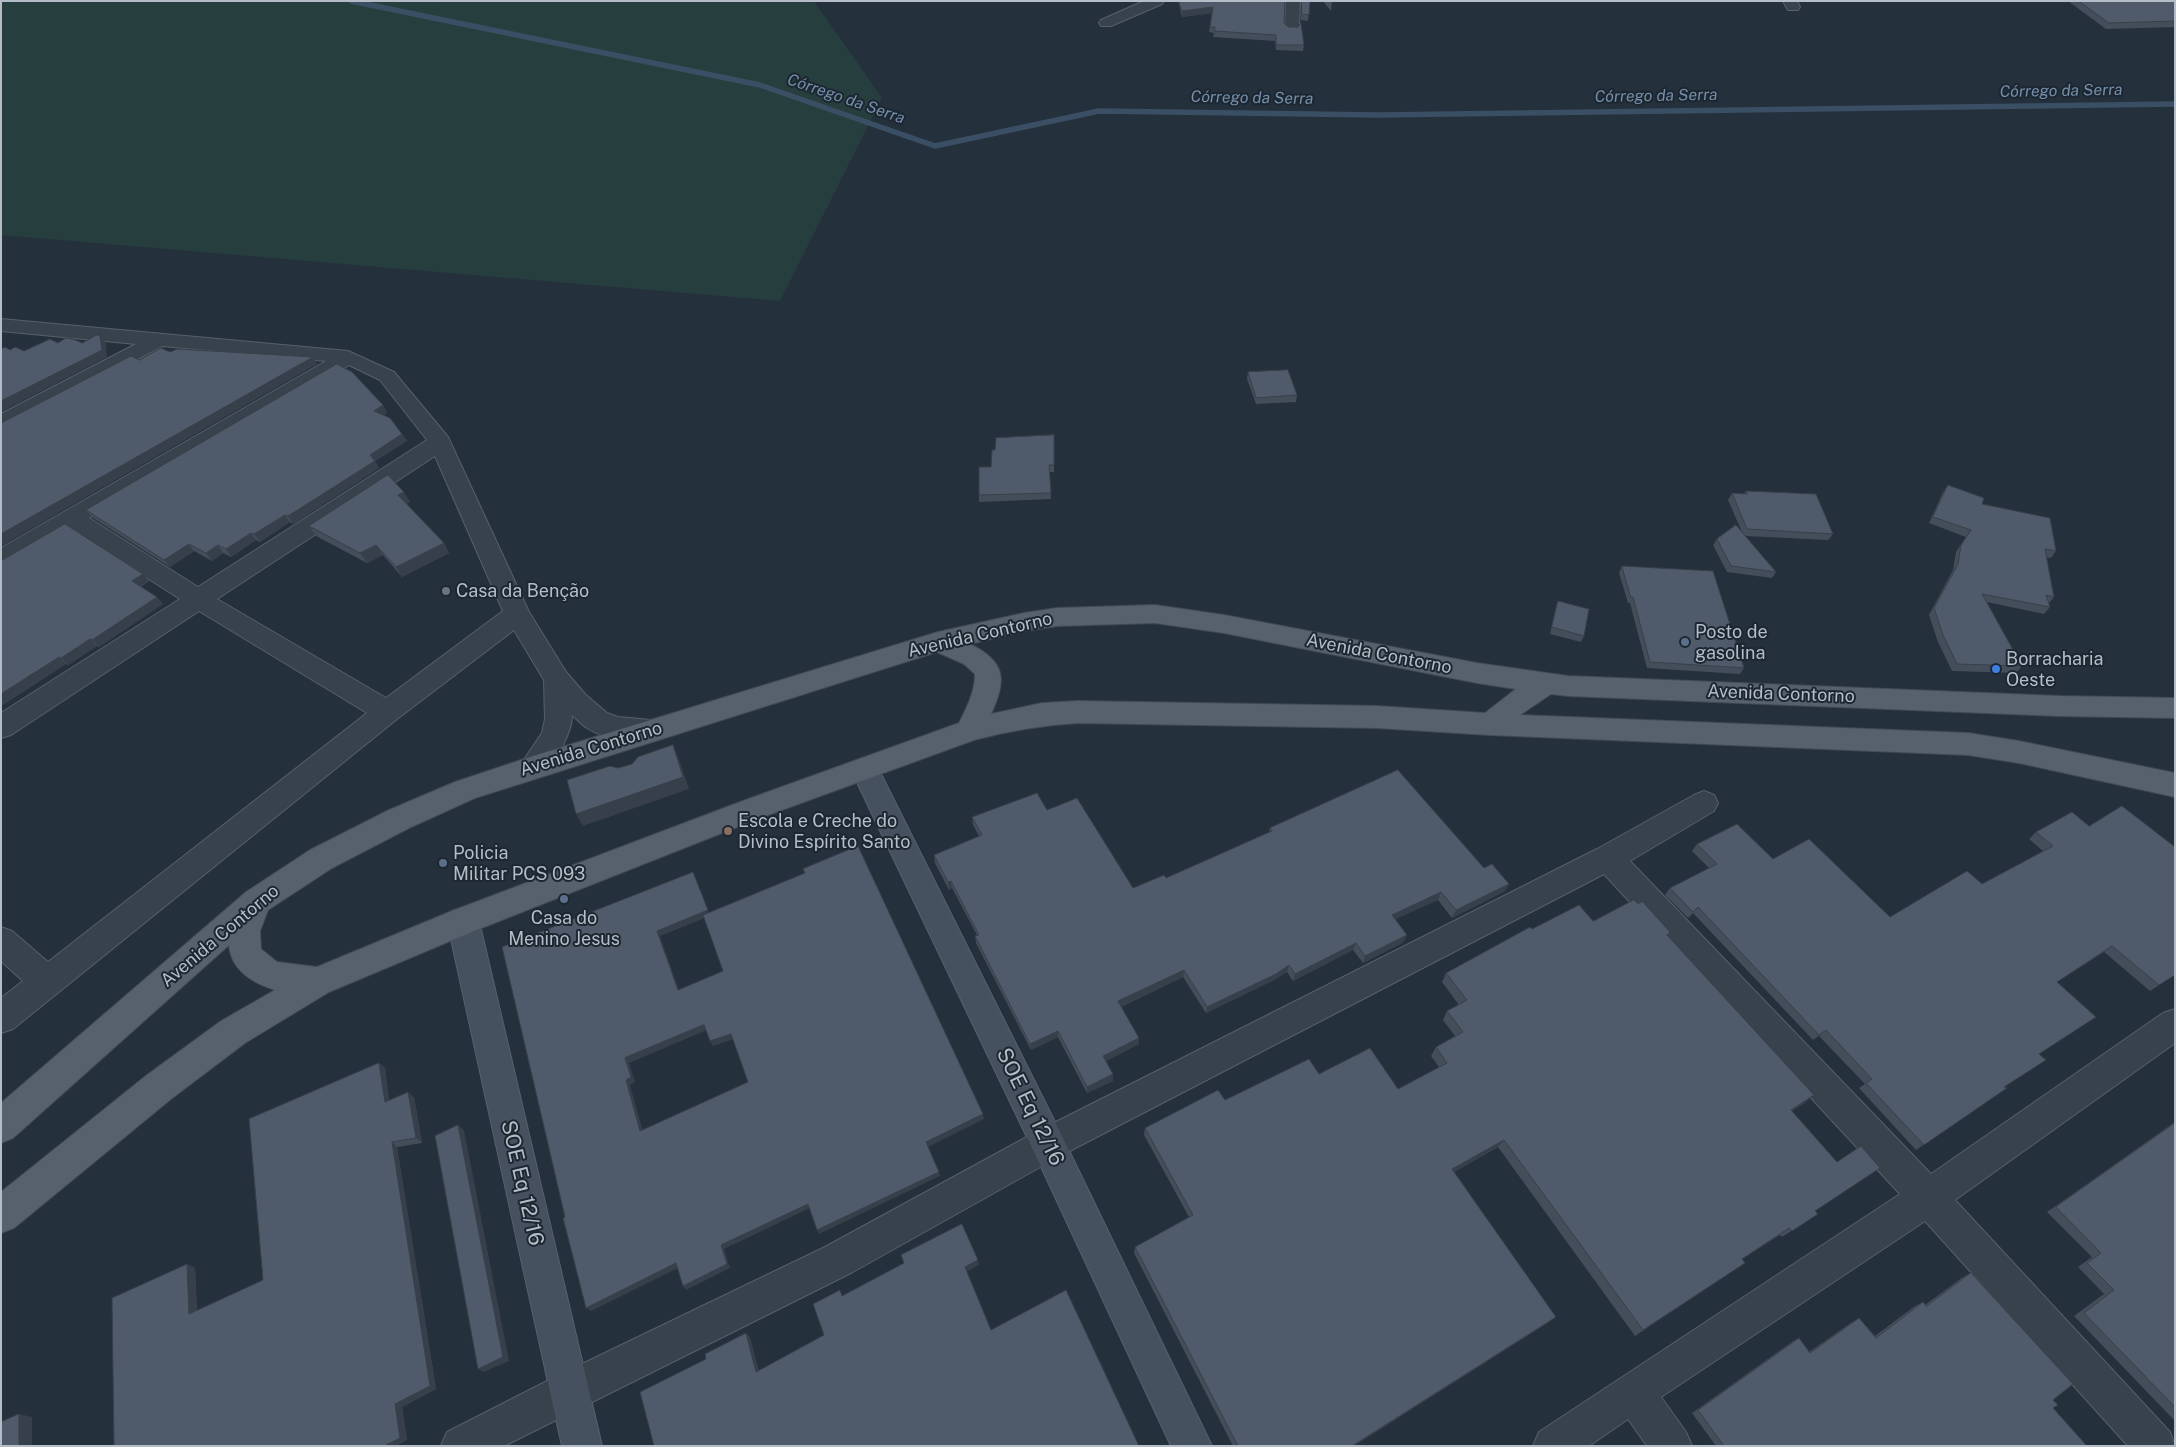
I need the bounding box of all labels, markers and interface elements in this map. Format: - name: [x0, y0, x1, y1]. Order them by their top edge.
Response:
- water label: Córrego da Serra: [785, 70, 907, 128]
- water label: Córrego da Serra: [1999, 80, 2123, 102]
- water label: Córrego da Serra: [1594, 85, 1718, 107]
- water label: Córrego da Serra: [1190, 87, 1314, 109]
- place label: Casa da Benção: [456, 580, 589, 602]
- marker: Casa da Benção: [440, 585, 452, 597]
- street label: Avenida Contorno: [906, 608, 1054, 662]
- place label: Posto de gasolina: [1695, 621, 1768, 664]
- street label: Avenida Contorno: [1304, 629, 1454, 679]
- marker: Posto de gasolina: [1679, 636, 1691, 648]
- place label: Borracharia Oeste: [2006, 648, 2103, 691]
- marker: Borracharia Oeste: [1990, 663, 2002, 675]
- street label: Avenida Contorno: [1707, 681, 1855, 707]
- street label: Avenida Contorno: [517, 717, 665, 781]
- place label: Escola e Creche do Divino Espírito Santo: [738, 810, 911, 852]
- marker: Escola e Creche do Divino Espírito Santo: [722, 825, 734, 837]
- place label: Policia Militar PCS 093: [453, 842, 585, 884]
- marker: Policia Militar PCS 093: [437, 857, 449, 869]
- street label: Avenida Contorno: [156, 880, 284, 992]
- marker: Casa do Menino Jesus: [558, 893, 570, 905]
- place label: Casa do Menino Jesus: [508, 907, 620, 950]
- street label: SOE Eq 12/16: [991, 1044, 1069, 1170]
- street label: SOE Eq 12/16: [495, 1118, 549, 1248]

